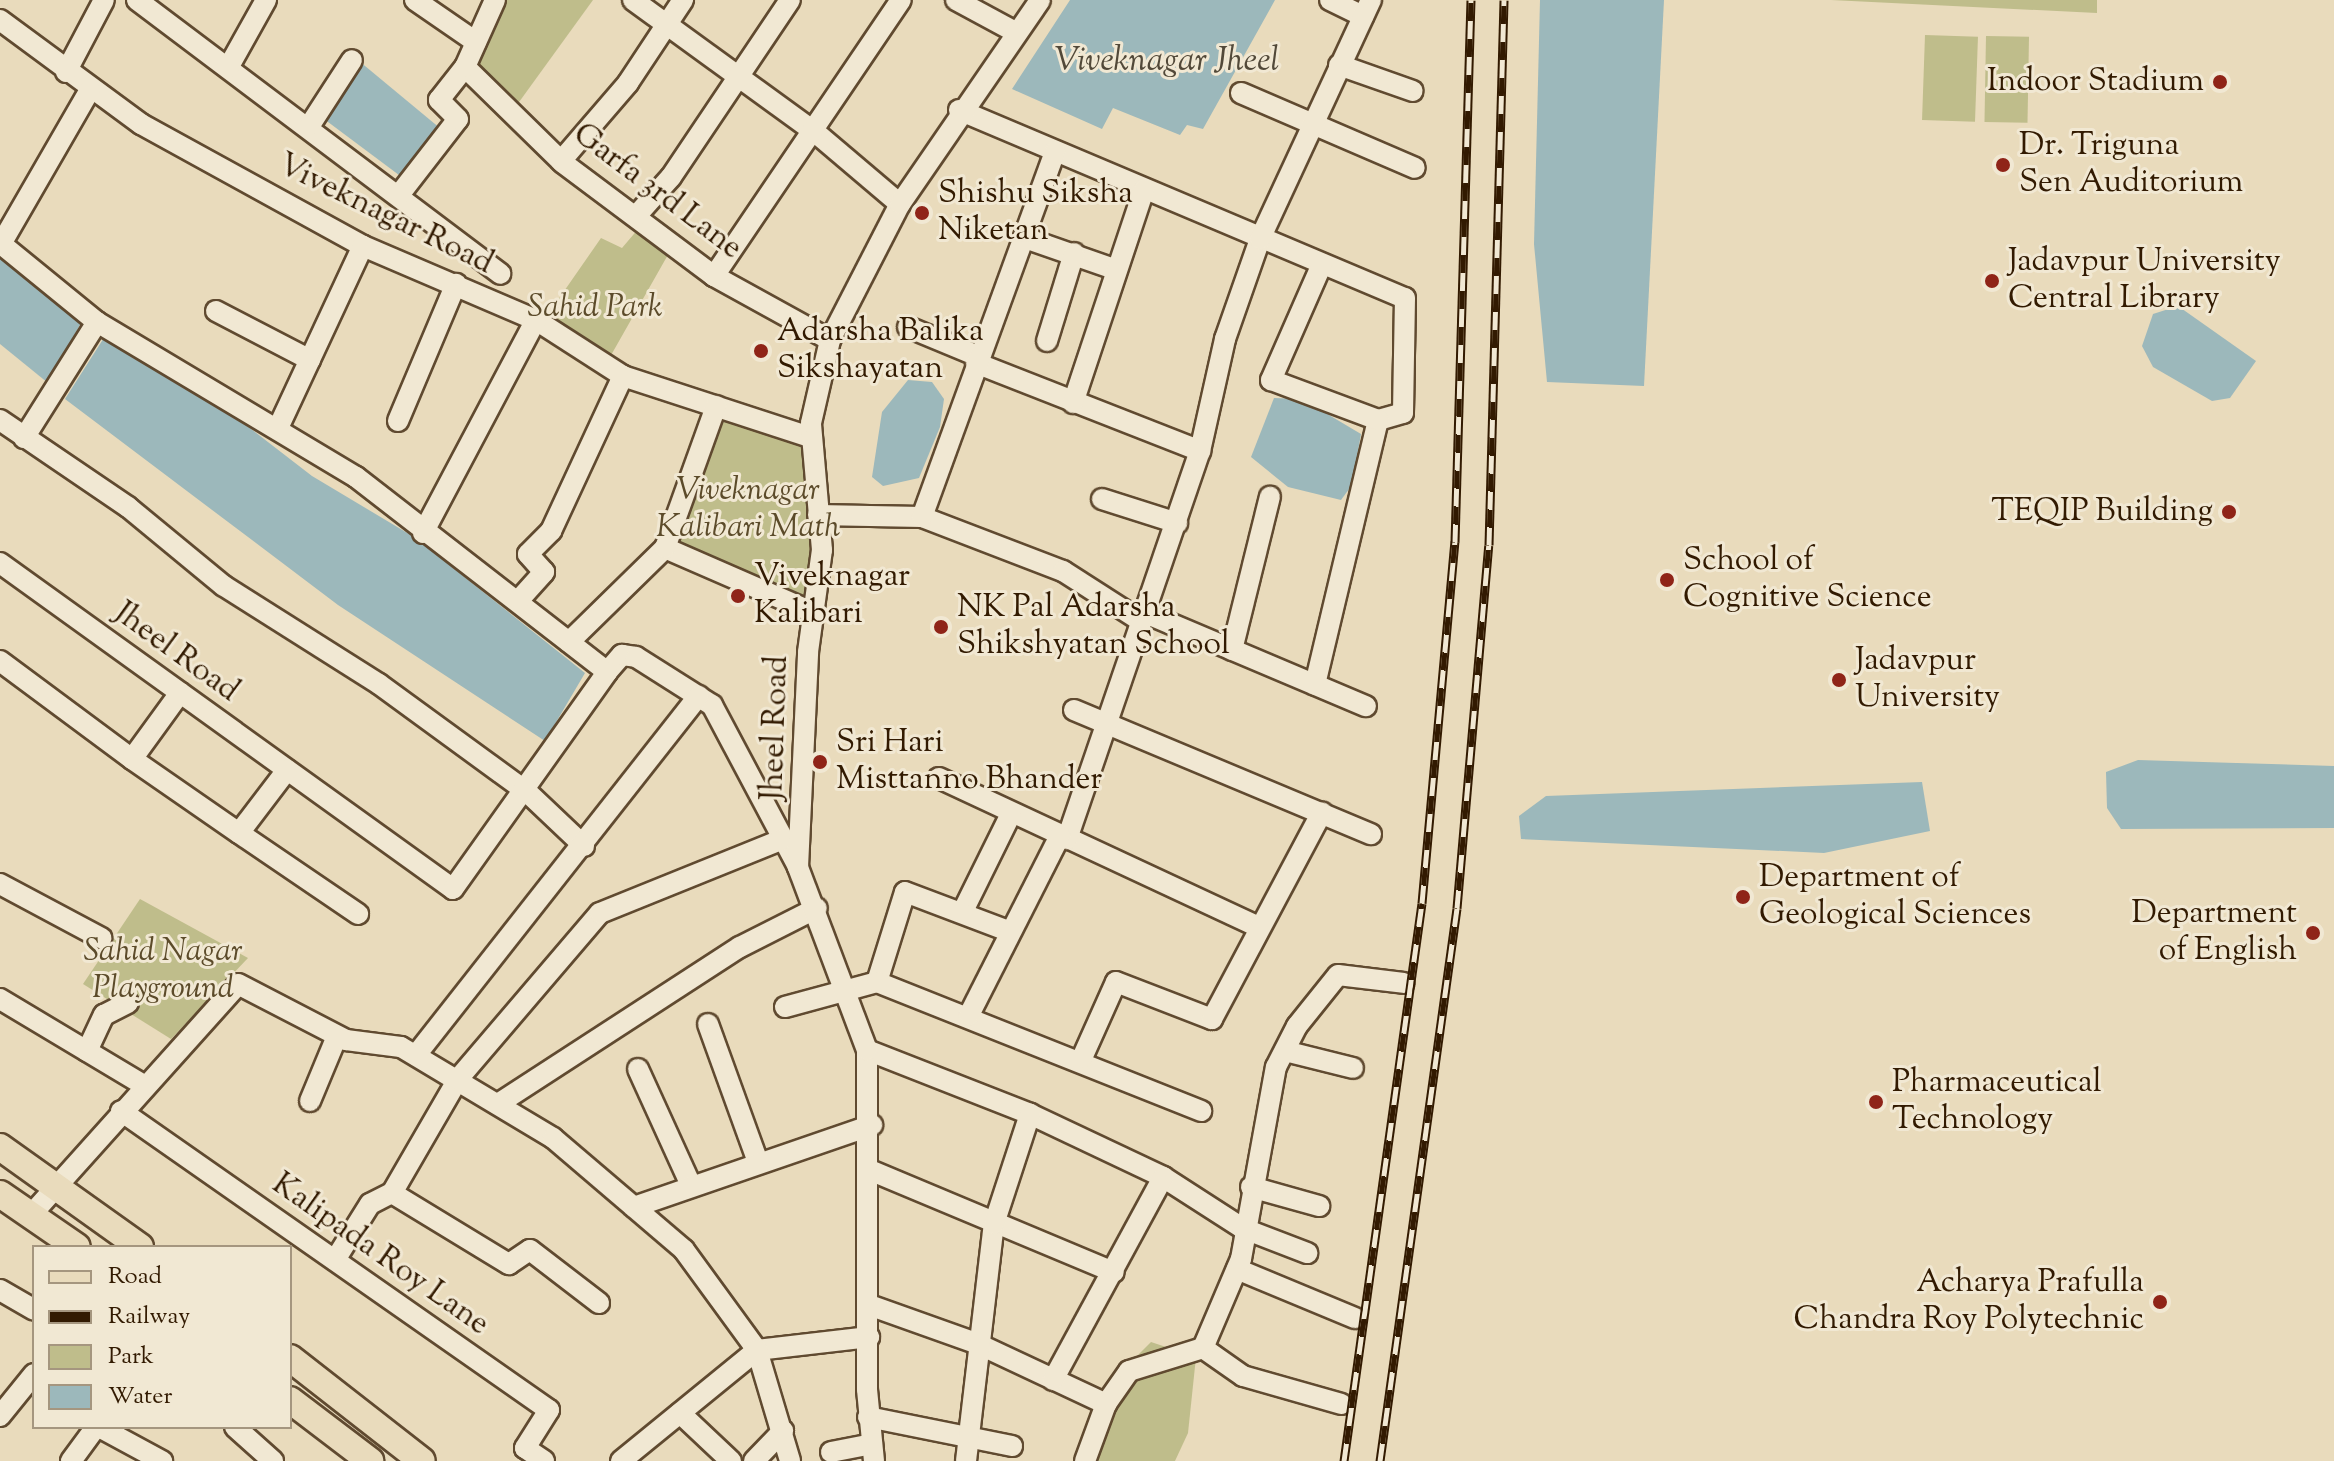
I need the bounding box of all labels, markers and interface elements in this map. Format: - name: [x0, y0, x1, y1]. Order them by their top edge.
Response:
- water label: Viveknagar Jheel: [1055, 42, 1279, 82]
- place label: Indoor Stadium: [1987, 63, 2204, 101]
- marker: Indoor Stadium: [2211, 73, 2229, 91]
- street label: Garfa 3rd Lane: [565, 116, 749, 268]
- place label: Dr. Triguna Sen Auditorium: [2019, 128, 2243, 203]
- street label: Viveknagar Road: [271, 146, 499, 284]
- marker: Dr. Triguna Sen Auditorium: [1994, 156, 2012, 174]
- place label: Shishu Siksha Niketan: [938, 176, 1133, 251]
- marker: Shishu Siksha Niketan: [913, 204, 931, 222]
- place label: Jadavpur University Central Library: [2008, 244, 2281, 319]
- marker: Jadavpur University Central Library: [1983, 272, 2001, 290]
- park label: Sahid Park: [528, 289, 662, 327]
- place label: Adarsha Balika Sikshayatan: [777, 314, 984, 389]
- marker: Adarsha Balika Sikshayatan: [752, 342, 770, 360]
- park label: Viveknagar Kalibari Math: [656, 473, 840, 548]
- place label: TEQIP Building: [1991, 493, 2213, 531]
- marker: TEQIP Building: [2220, 503, 2238, 521]
- place label: School of Cognitive Science: [1683, 543, 1932, 618]
- place label: Viveknagar Kalibari: [754, 559, 910, 634]
- marker: School of Cognitive Science: [1658, 571, 1676, 589]
- marker: Viveknagar Kalibari: [729, 587, 747, 605]
- place label: NK Pal Adarsha Shikshyatan School: [957, 590, 1230, 665]
- street label: Jheel Road: [106, 595, 246, 711]
- marker: NK Pal Adarsha Shikshyatan School: [932, 618, 950, 636]
- place label: Jadavpur University: [1855, 643, 2000, 718]
- street label: Jheel Road: [754, 655, 798, 801]
- marker: Jadavpur University: [1830, 671, 1848, 689]
- place label: Sri Hari Misttanno Bhander: [836, 725, 1102, 800]
- marker: Sri Hari Misttanno Bhander: [811, 753, 829, 771]
- place label: Department of Geological Sciences: [1759, 860, 2031, 935]
- marker: Department of Geological Sciences: [1734, 888, 1752, 906]
- place label: Department of English: [2131, 896, 2297, 971]
- marker: Department of English: [2304, 924, 2322, 942]
- park label: Sahid Nagar Playground: [83, 934, 243, 1009]
- place label: Pharmaceutical Technology: [1892, 1065, 2102, 1140]
- marker: Pharmaceutical Technology: [1867, 1093, 1885, 1111]
- street label: Kalipada Roy Lane: [264, 1166, 496, 1344]
- legend: [32, 1245, 292, 1429]
- text: Road: [108, 1260, 162, 1294]
- place label: Acharya Prafulla Chandra Roy Polytechnic: [1794, 1265, 2144, 1340]
- marker: Acharya Prafulla Chandra Roy Polytechnic: [2151, 1293, 2169, 1311]
- text: Railway: [108, 1300, 190, 1334]
- text: Park: [108, 1340, 154, 1374]
- text: Water: [108, 1380, 172, 1414]

